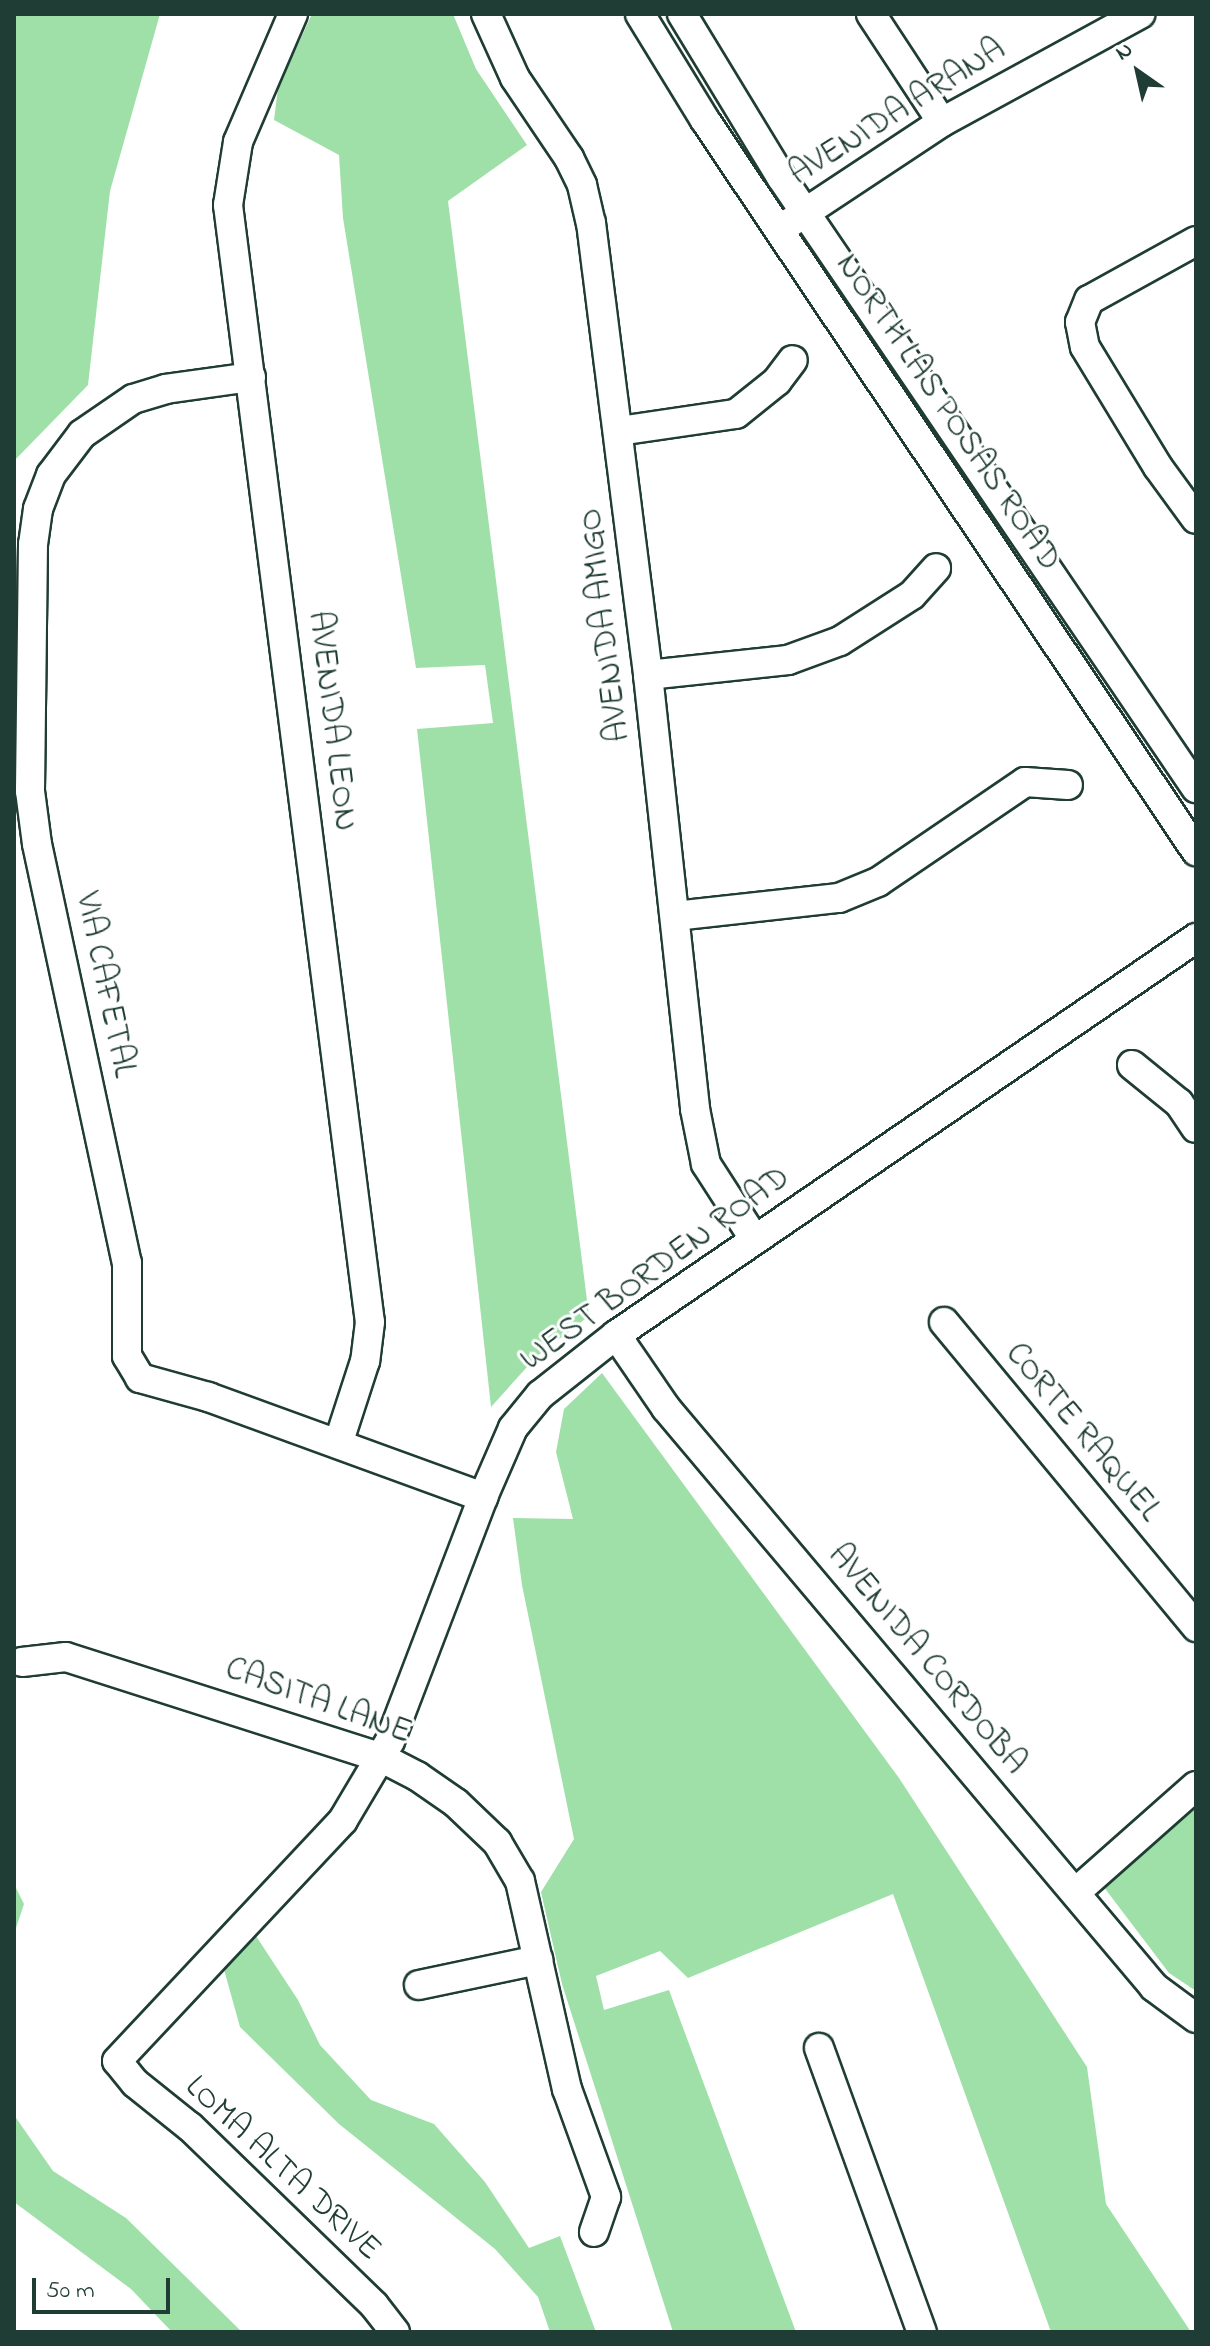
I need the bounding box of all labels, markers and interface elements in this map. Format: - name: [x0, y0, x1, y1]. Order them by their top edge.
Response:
- street label: AVENIDA ARANA: [782, 30, 1014, 196]
- north arrow: [1098, 32, 1178, 112]
- text: N: [1109, 35, 1140, 70]
- street label: NORTH LAS POSAS ROAD: [825, 247, 1069, 579]
- street label: AVENIDA AMIGO: [571, 506, 641, 744]
- street label: AVENIDA LEON: [297, 609, 365, 833]
- street label: VIA CAFETAL: [64, 888, 144, 1082]
- street label: WEST BORDEN ROAD: [513, 1159, 799, 1381]
- street label: CORTE RAQUEL: [995, 1335, 1169, 1531]
- street label: AVENIDA CORDOBA: [818, 1536, 1034, 1784]
- street label: CASITA LANE: [219, 1649, 417, 1755]
- street label: LOMA ALTA DRIVE: [175, 2068, 389, 2270]
- scale bar: [36, 2262, 174, 2312]
- text: 50 m: [46, 2274, 95, 2309]

